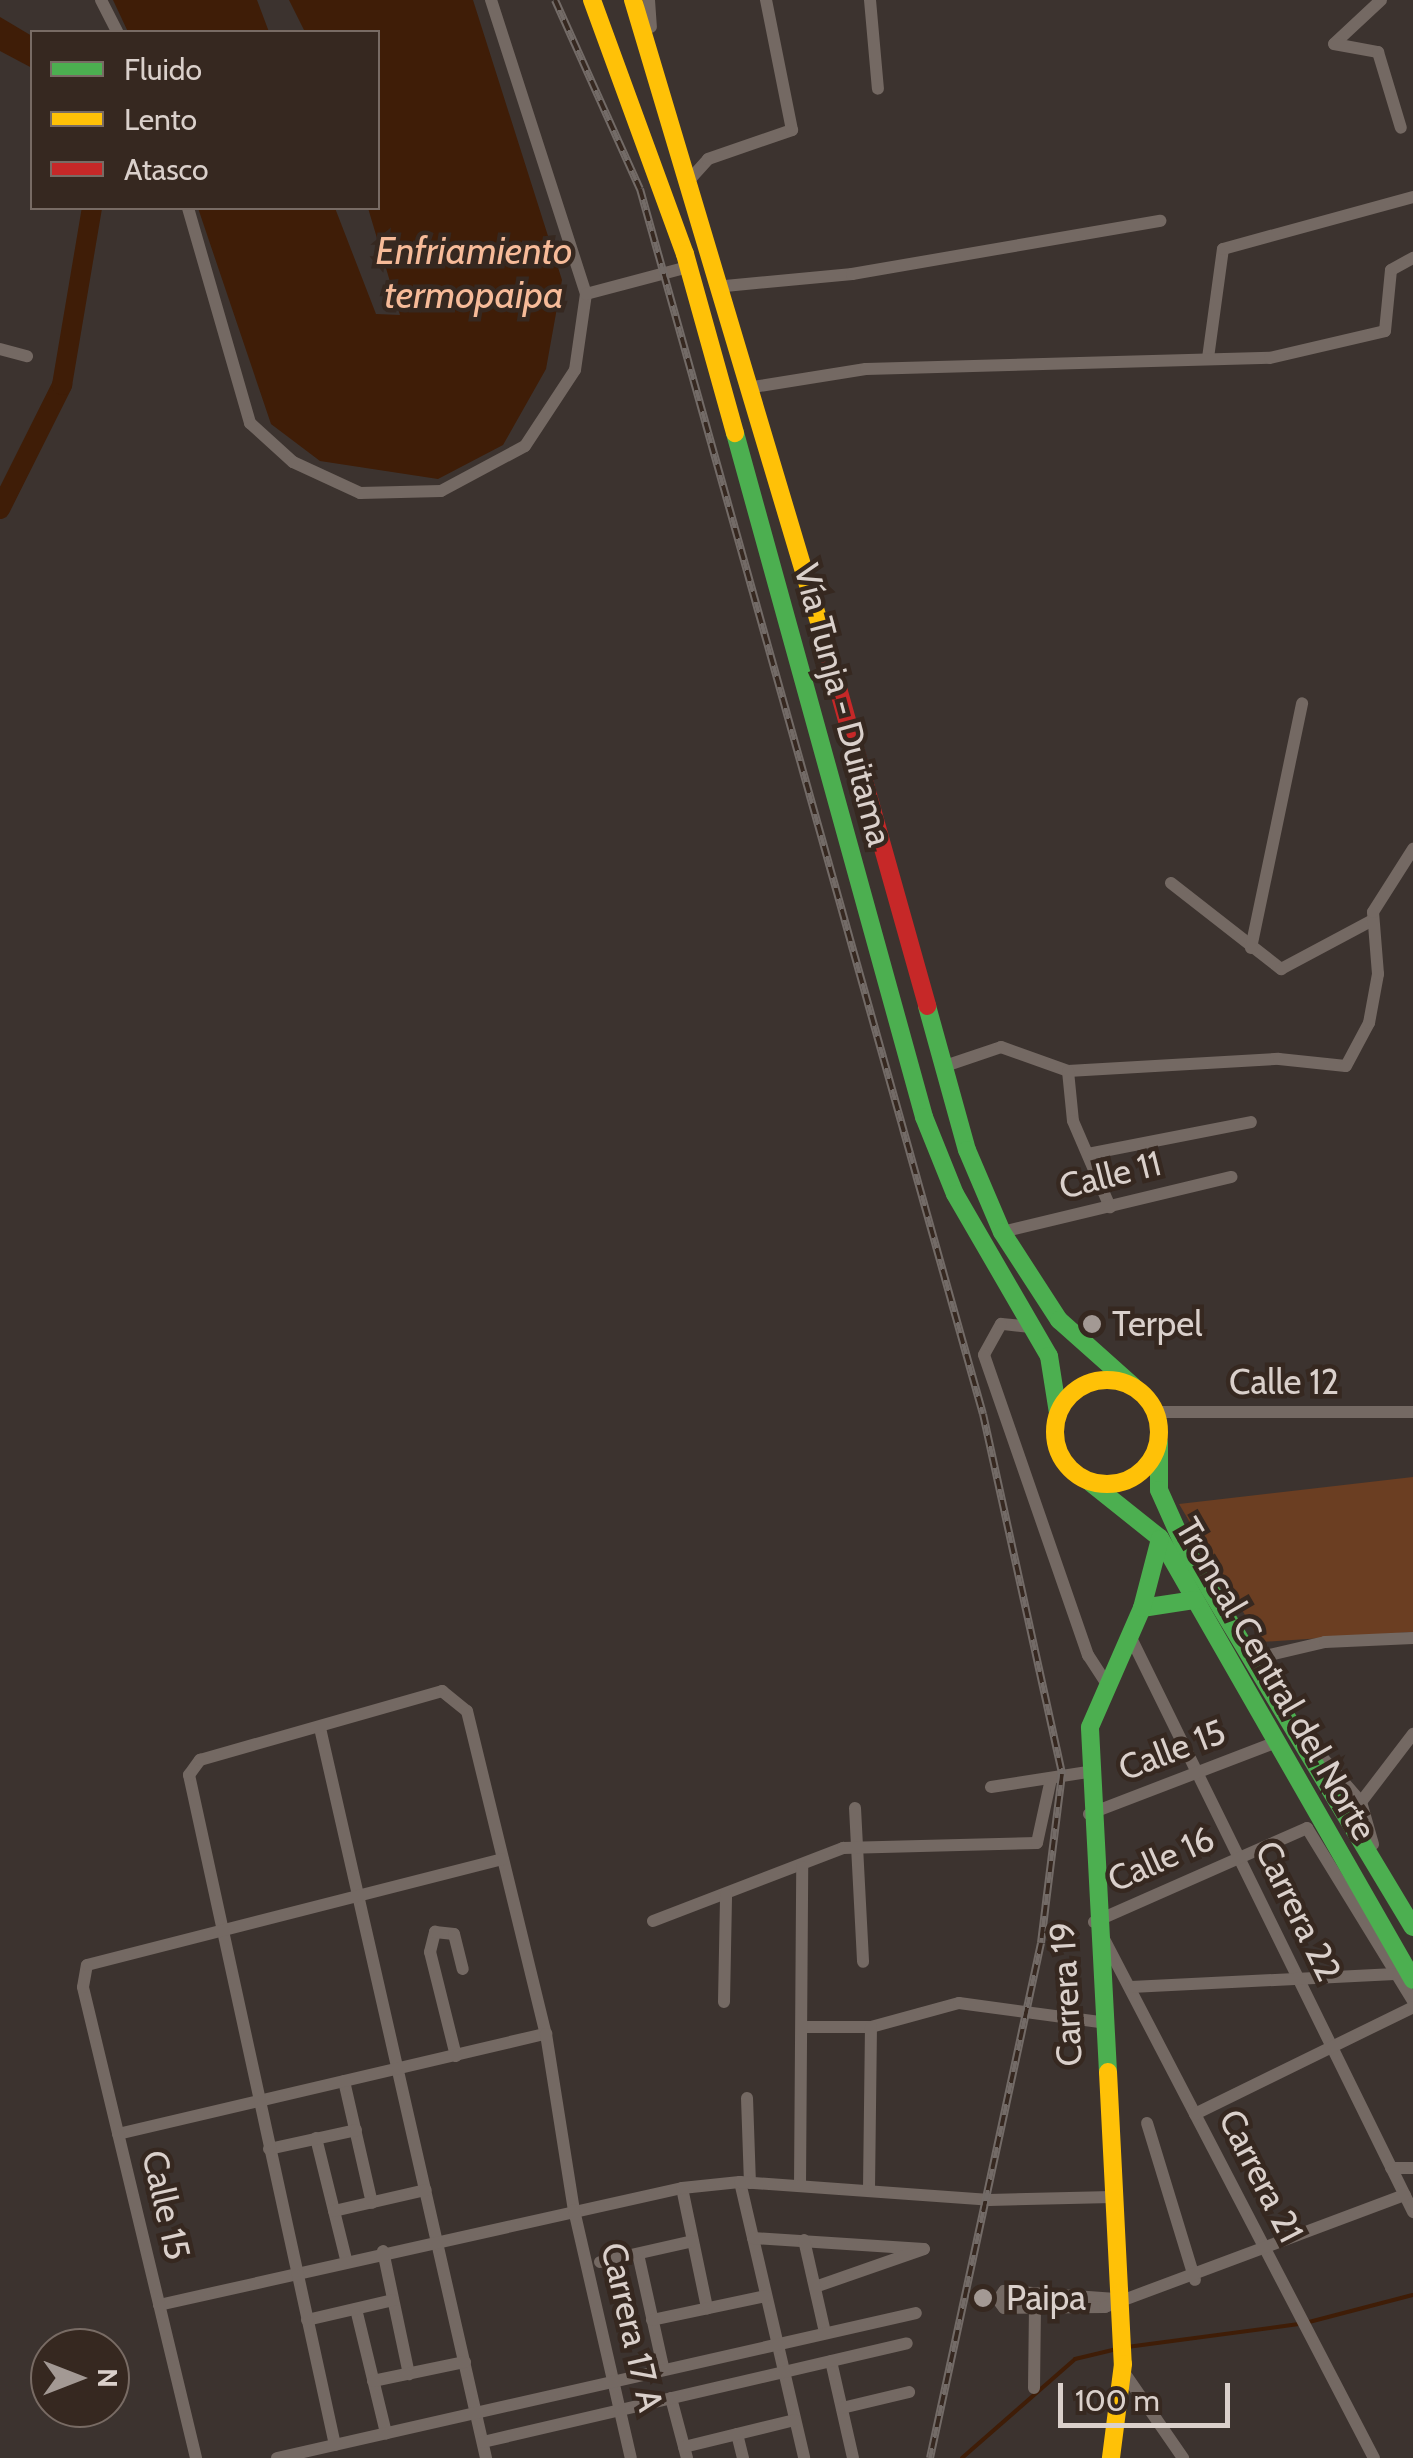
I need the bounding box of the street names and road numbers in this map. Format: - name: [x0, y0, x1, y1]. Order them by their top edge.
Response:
- street label: Vía Tunja - Duitama: [785, 559, 901, 851]
- street label: Calle 11: [1055, 1142, 1165, 1208]
- street label: Calle 12: [1229, 1361, 1339, 1403]
- street label: Troncal Central del Norte: [1167, 1510, 1385, 1848]
- street label: Calle 15: [1113, 1711, 1231, 1789]
- street label: Calle 16: [1101, 1817, 1221, 1901]
- street label: Carrera 22: [1246, 1834, 1350, 1988]
- street label: Carrera 19: [1041, 1921, 1091, 2067]
- street label: Carrera 21: [1210, 2103, 1312, 2249]
- street label: Calle 15: [133, 2146, 199, 2264]
- street label: Carrera 17 A: [592, 2239, 672, 2415]

